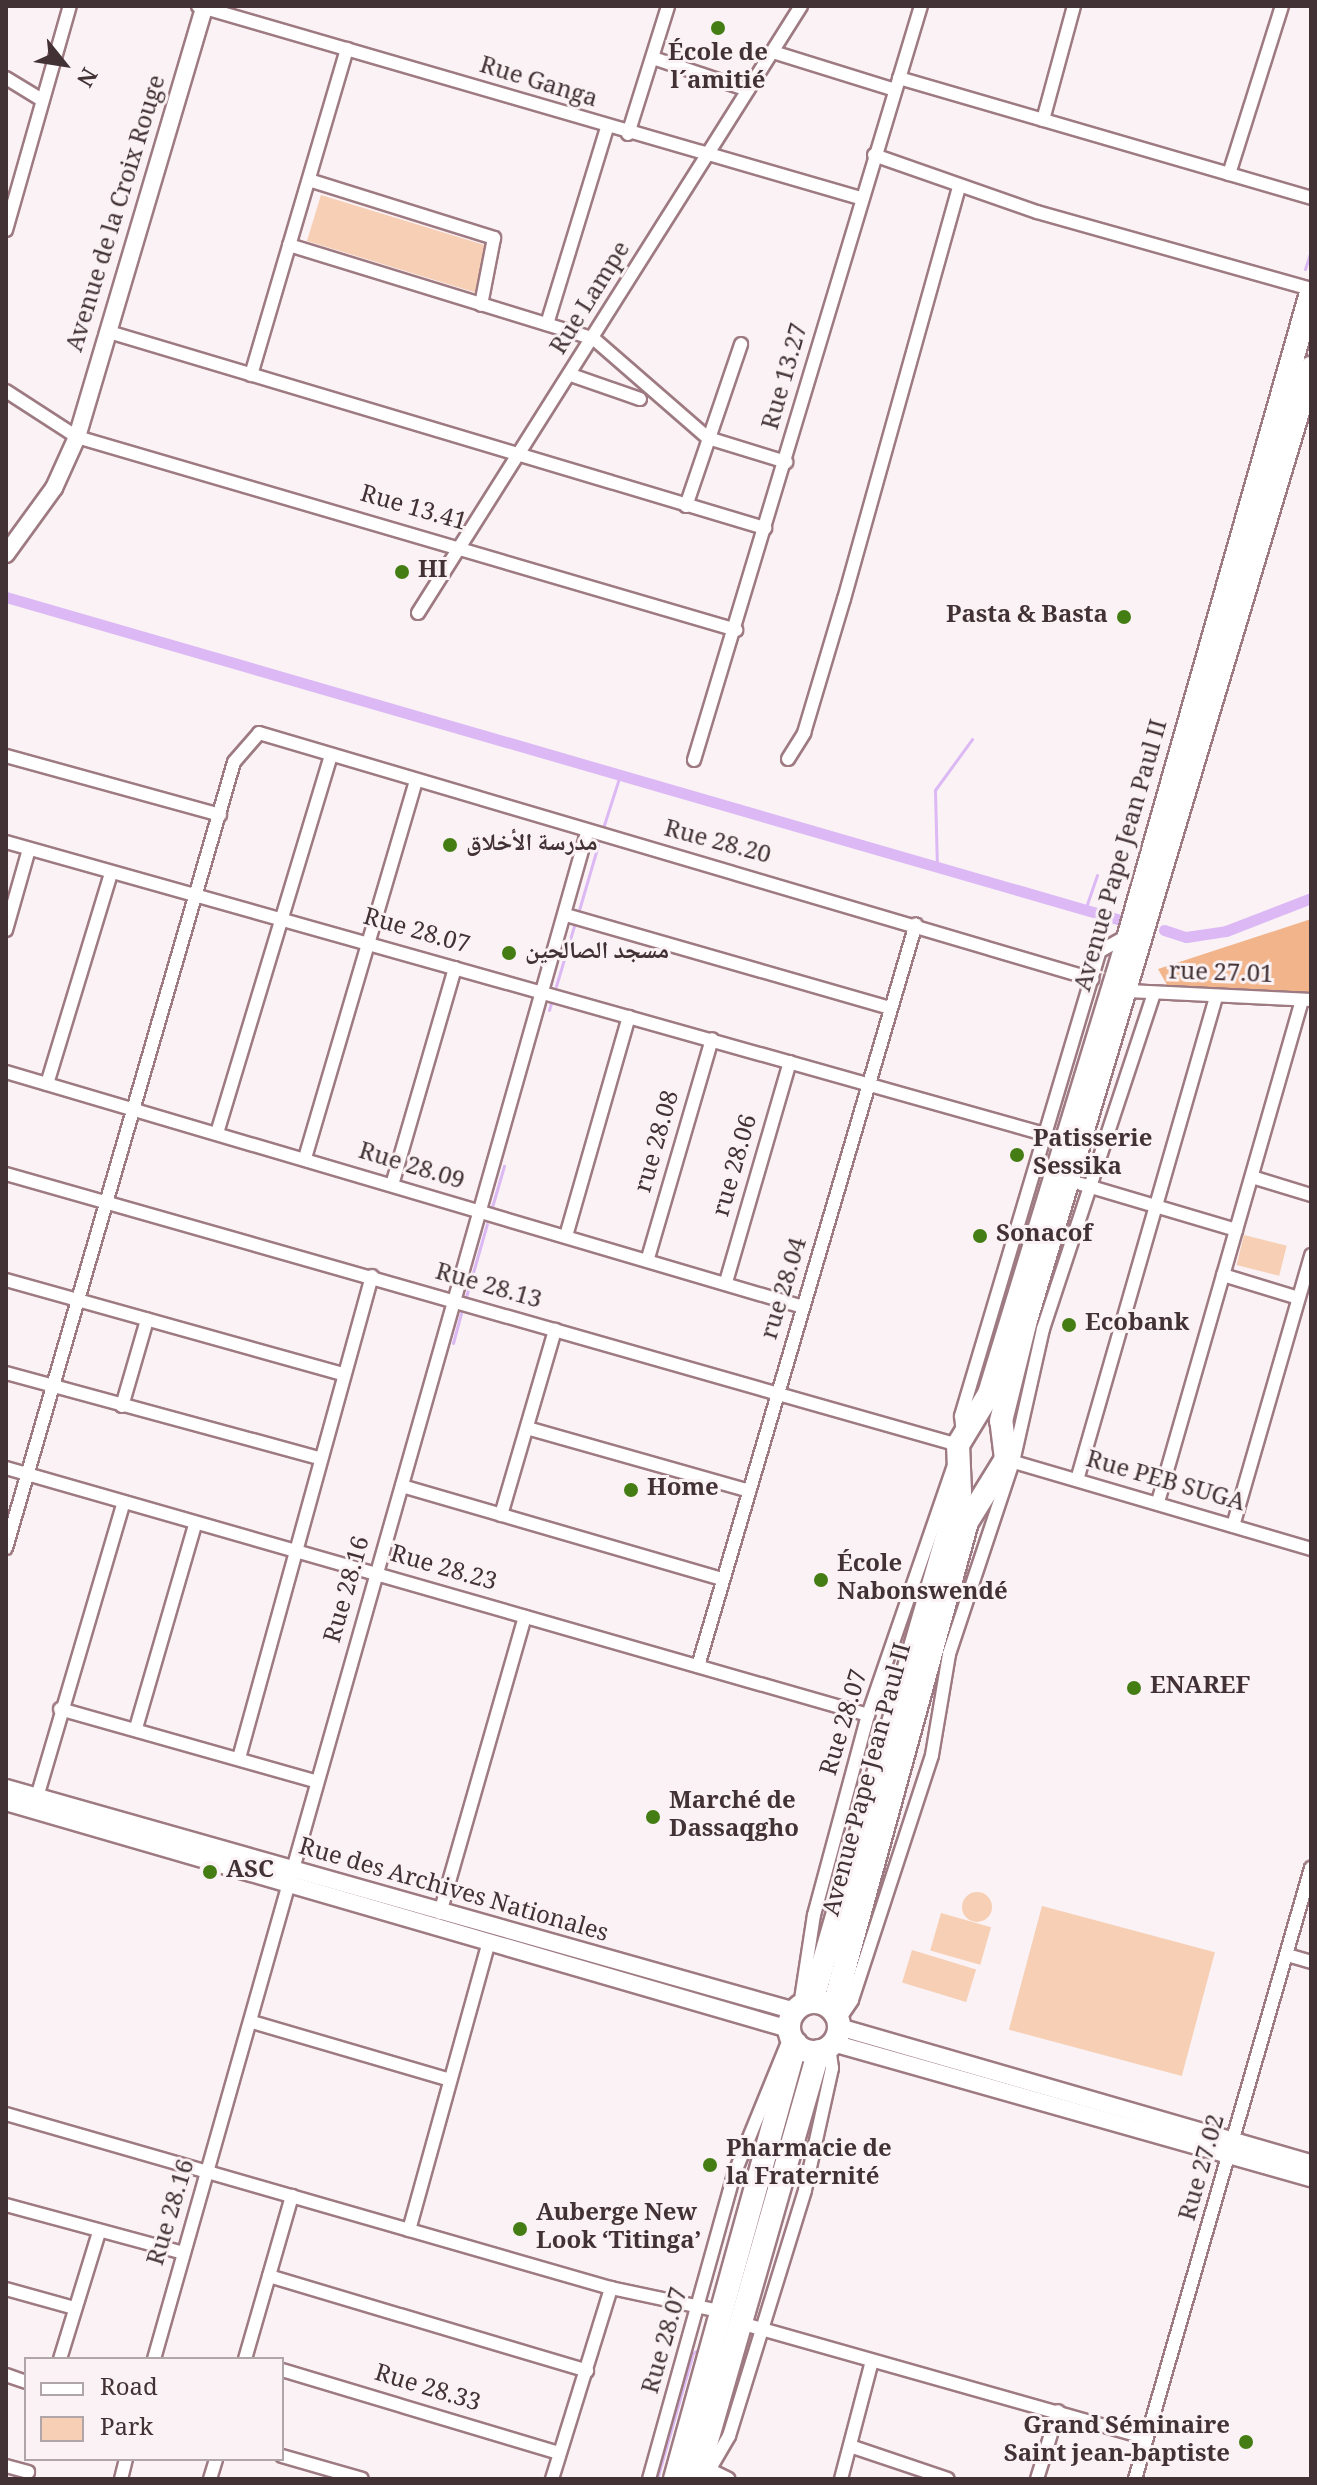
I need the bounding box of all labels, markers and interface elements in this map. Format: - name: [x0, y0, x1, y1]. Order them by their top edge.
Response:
- marker: École de l´amitié: [709, 19, 727, 37]
- north arrow: [24, 24, 104, 104]
- place label: École de l´amitié: [668, 41, 768, 97]
- street label: Rue Ganga: [476, 52, 600, 116]
- text: N: [64, 59, 106, 93]
- street label: Avenue de la Croix Rouge: [62, 72, 174, 356]
- street label: Rue Lampe: [546, 237, 638, 361]
- street label: Rue 13.27: [758, 321, 816, 433]
- street label: Rue 13.41: [357, 481, 469, 539]
- place label: HI: [418, 558, 447, 586]
- marker: HI: [393, 563, 411, 581]
- place label: Pasta & Basta: [946, 603, 1108, 631]
- marker: Pasta & Basta: [1115, 608, 1133, 626]
- street label: Avenue Pape Jean Paul II: [1070, 717, 1176, 995]
- street label: Rue 28.20: [661, 816, 773, 872]
- place label: مدرسة الأخلاق: [466, 831, 598, 859]
- marker: مدرسة الأخلاق: [441, 836, 459, 854]
- street label: Rue 28.07: [360, 904, 472, 962]
- place label: مسجد الصالحين: [525, 939, 669, 967]
- marker: مسجد الصالحين: [500, 944, 518, 962]
- street label: rue 27.01: [1168, 959, 1274, 991]
- street label: rue 28.08: [631, 1088, 687, 1196]
- street label: rue 28.06: [709, 1112, 765, 1220]
- place label: Patisserie Sessika: [1033, 1127, 1152, 1183]
- street label: Rue 28.09: [355, 1138, 467, 1198]
- marker: Patisserie Sessika: [1008, 1146, 1026, 1164]
- place label: Sonacof: [996, 1222, 1092, 1250]
- marker: Sonacof: [971, 1227, 989, 1245]
- street label: rue 28.04: [757, 1235, 815, 1343]
- street label: Rue 28.13: [432, 1259, 544, 1317]
- place label: Ecobank: [1085, 1311, 1189, 1339]
- marker: Ecobank: [1060, 1316, 1078, 1334]
- street label: Rue PEB SUGA: [1082, 1447, 1248, 1519]
- place label: Home: [647, 1476, 719, 1504]
- marker: Home: [622, 1481, 640, 1499]
- street label: Rue 28.16: [320, 1534, 378, 1646]
- street label: Rue 28.23: [387, 1541, 499, 1599]
- place label: École Nabonswendé: [837, 1552, 1008, 1608]
- marker: École Nabonswendé: [812, 1571, 830, 1589]
- street label: Avenue Pape Jean Paul II: [819, 1640, 919, 1920]
- street label: Rue 28.07: [816, 1667, 876, 1779]
- place label: ENAREF: [1150, 1674, 1250, 1702]
- marker: ENAREF: [1125, 1679, 1143, 1697]
- place label: Marché de Dassaqgho: [669, 1789, 799, 1845]
- marker: Marché de Dassaqgho: [644, 1808, 662, 1826]
- street label: Rue des Archives Nationales: [295, 1834, 611, 1950]
- place label: ASC: [226, 1858, 274, 1886]
- marker: ASC: [201, 1863, 219, 1881]
- street label: Rue 27.02: [1175, 2112, 1233, 2224]
- place label: Pharmacie de la Fraternité: [726, 2137, 892, 2193]
- marker: Pharmacie de la Fraternité: [701, 2156, 719, 2174]
- street label: Rue 28.16: [143, 2157, 203, 2269]
- place label: Auberge New Look ‘Titinga’: [536, 2201, 701, 2257]
- marker: Auberge New Look ‘Titinga’: [511, 2220, 529, 2238]
- street label: Rue 28.07: [638, 2285, 696, 2397]
- legend: [24, 2357, 284, 2461]
- street label: Rue 28.33: [371, 2360, 483, 2420]
- text: Road: [100, 2369, 158, 2410]
- text: Park: [100, 2409, 153, 2450]
- place label: Grand Séminaire Saint jean-baptiste: [1004, 2414, 1230, 2470]
- marker: Grand Séminaire Saint jean-baptiste: [1237, 2433, 1255, 2451]

